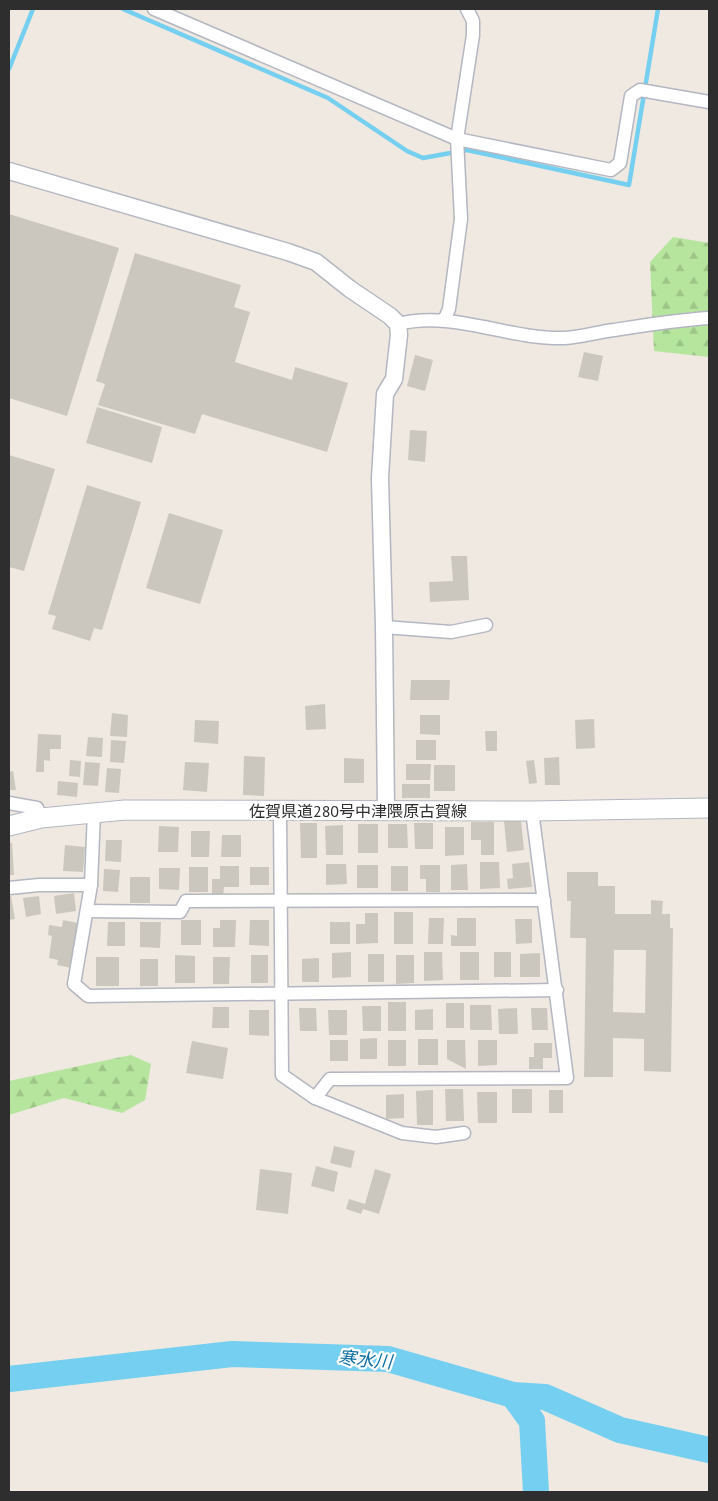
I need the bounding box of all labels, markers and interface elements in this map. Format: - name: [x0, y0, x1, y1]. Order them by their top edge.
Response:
- street label: 佐賀県道280号中津隈原古賀線: [249, 801, 467, 821]
- water label: 寒水川: [337, 1346, 395, 1373]

